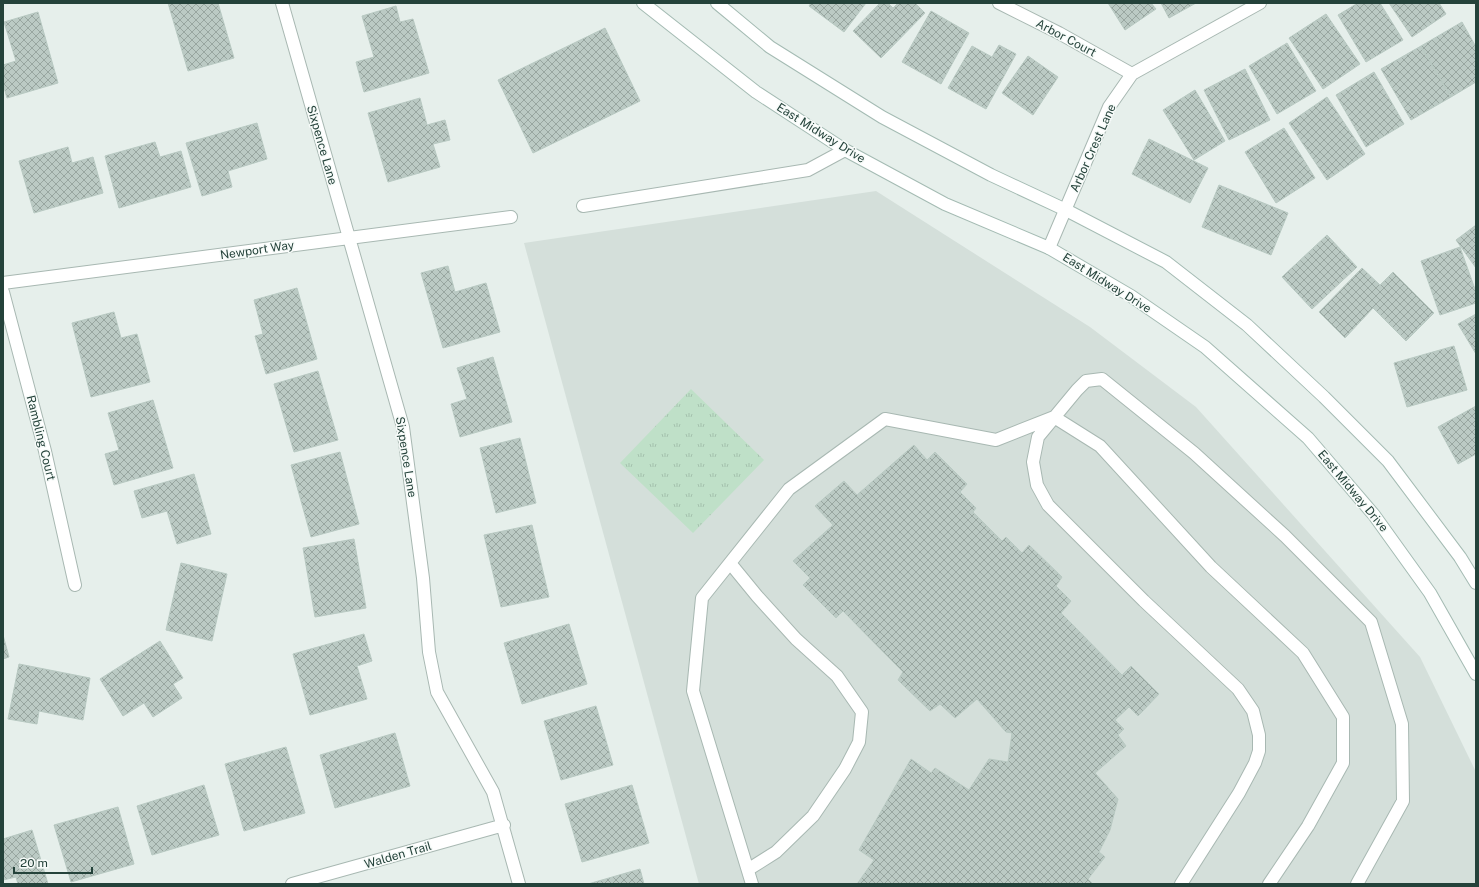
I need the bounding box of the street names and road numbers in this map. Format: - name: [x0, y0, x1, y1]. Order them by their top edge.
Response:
- street label: Arbor Court: [1034, 16, 1099, 60]
- street label: East Midway Drive: [774, 100, 868, 166]
- street label: Arbor Crest Lane: [1067, 102, 1119, 194]
- street label: Sixpence Lane: [304, 104, 340, 186]
- street label: Newport Way: [219, 238, 295, 262]
- street label: East Midway Drive: [1060, 250, 1154, 316]
- street label: Rambling Court: [24, 394, 58, 482]
- street label: Sixpence Lane: [393, 415, 419, 499]
- street label: East Midway Drive: [1315, 447, 1391, 535]
- street label: Walden Trail: [363, 839, 434, 871]

